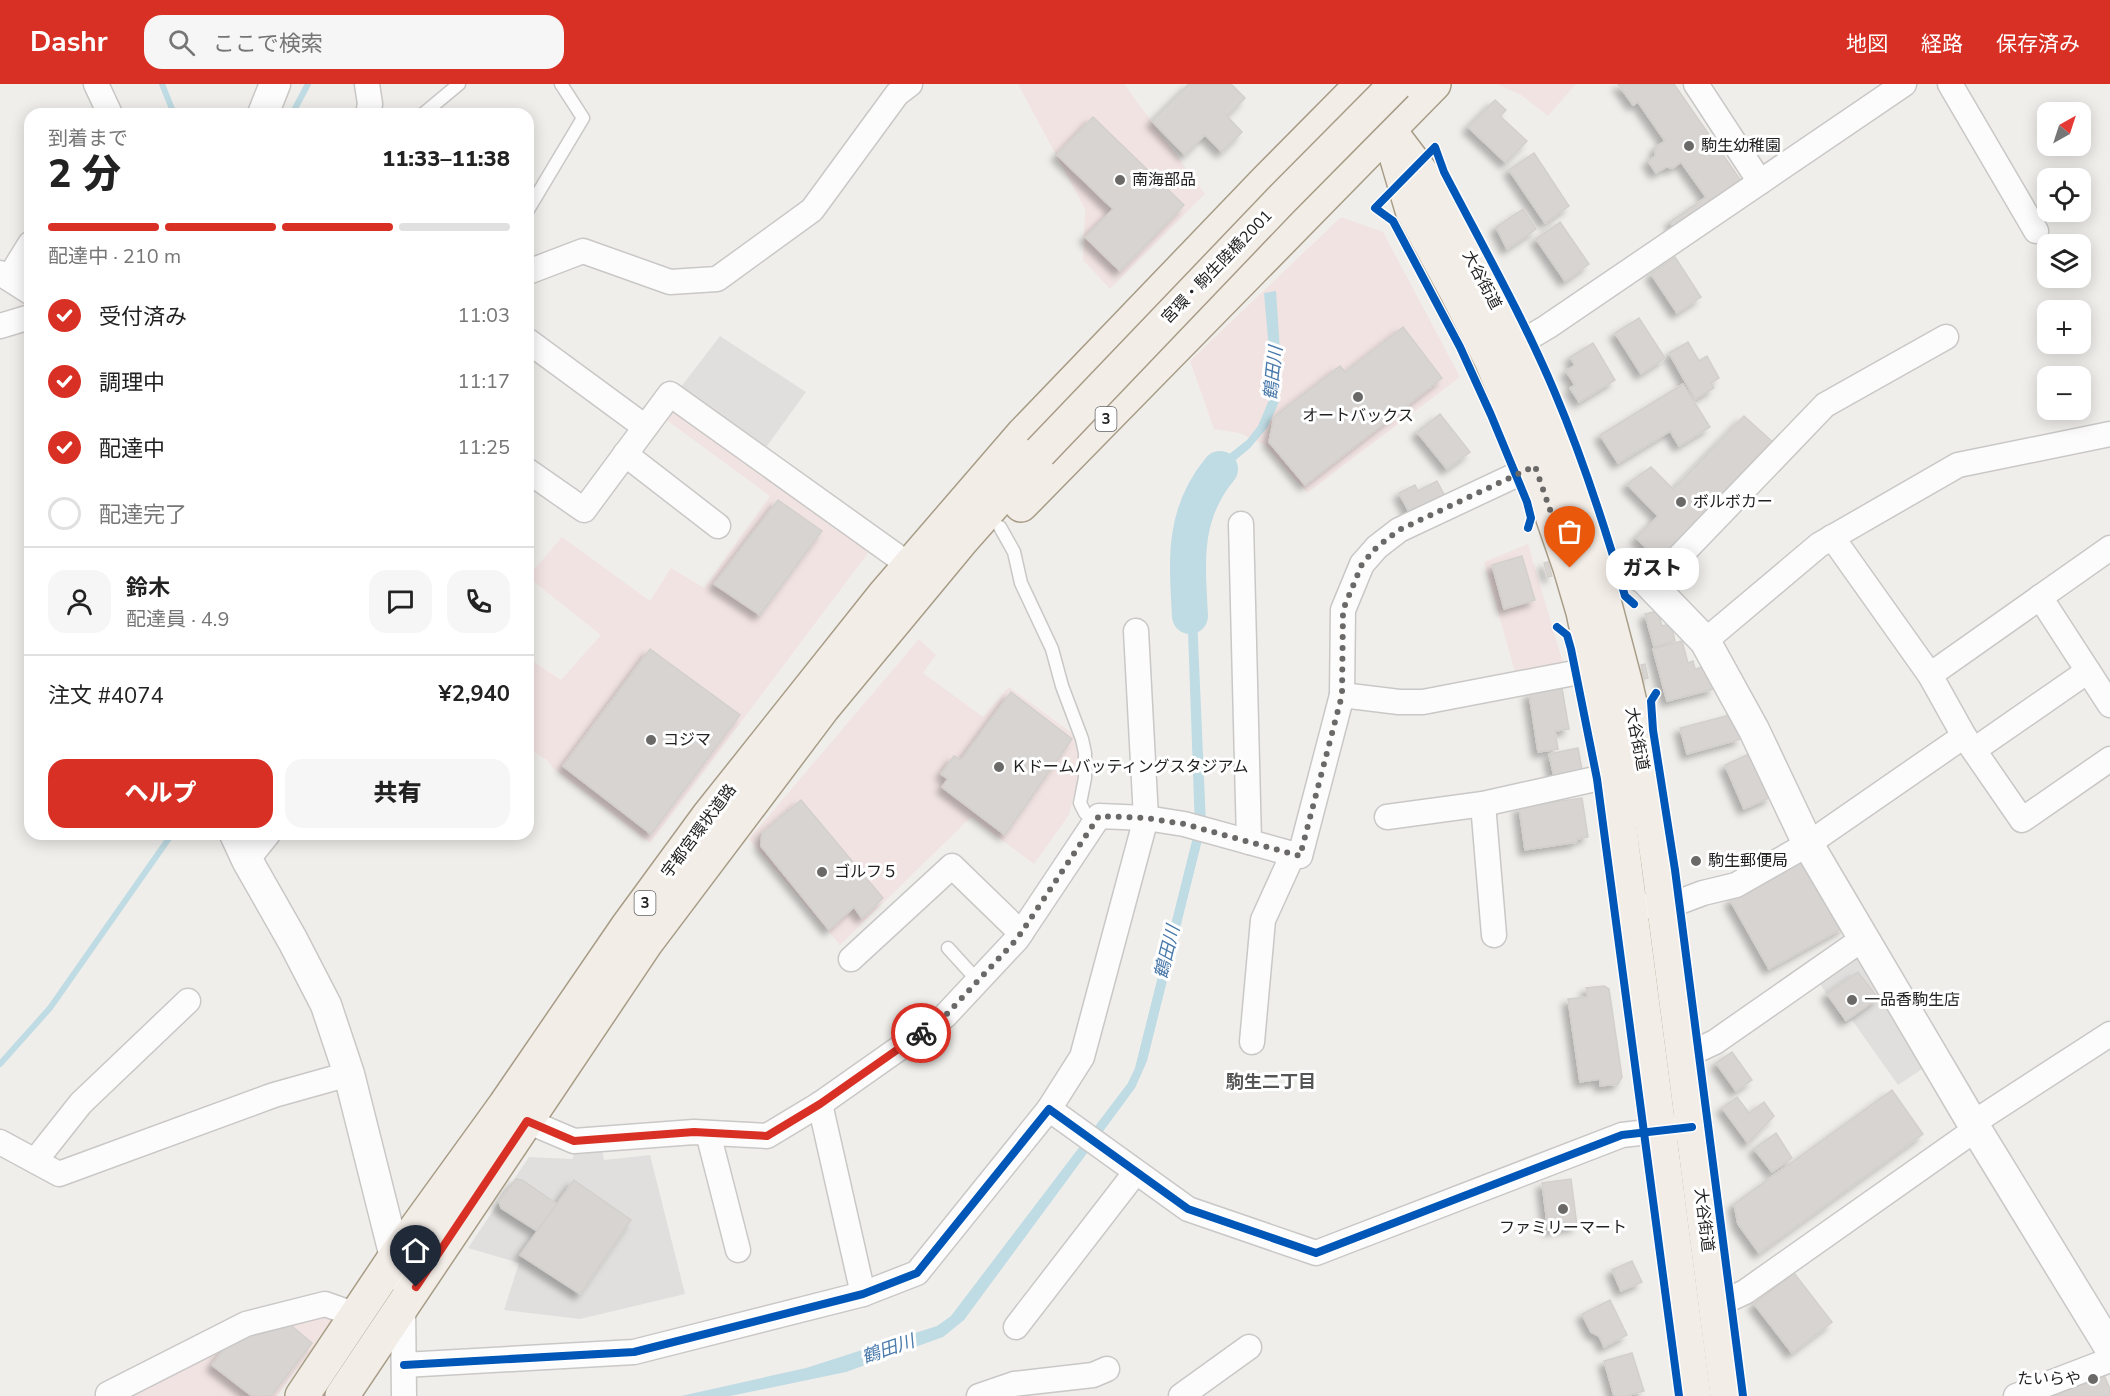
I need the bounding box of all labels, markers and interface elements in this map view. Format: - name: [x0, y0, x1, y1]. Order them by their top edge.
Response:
- search box: [144, 15, 564, 69]
- text: Dashr: [30, 23, 108, 61]
- icon: search: [165, 26, 198, 59]
- text: ここで検索: [213, 29, 323, 59]
- text: 地図: [1846, 30, 1888, 58]
- text: 経路: [1921, 30, 1963, 58]
- text: 保存済み: [1996, 30, 2080, 58]
- north arrow: [2037, 102, 2091, 156]
- map controls: [2037, 102, 2091, 420]
- text: 到着まで: [48, 125, 128, 152]
- place label: 駒生幼稚園: [1701, 135, 1781, 157]
- marker: 駒生幼稚園: [1682, 139, 1696, 153]
- text: 11:33–11:38: [382, 144, 510, 174]
- text: 2 分: [48, 148, 121, 201]
- button: locate: [2037, 168, 2091, 222]
- place label: 南海部品: [1132, 169, 1196, 191]
- marker: 南海部品: [1113, 173, 1127, 187]
- street label: 宮環・駒生陸橋2001: [1157, 205, 1277, 329]
- button: layers: [2037, 234, 2091, 288]
- text: 配達中 · 210 m: [48, 243, 181, 270]
- street label: 大谷街道: [1457, 247, 1507, 313]
- icon: check: [48, 299, 81, 332]
- button: +: [2037, 300, 2091, 354]
- text: 受付済み: [99, 302, 187, 332]
- text: 11:03: [457, 302, 510, 329]
- water label: 鶴田川: [1258, 343, 1288, 401]
- icon: check: [48, 365, 81, 398]
- button: −: [2037, 366, 2091, 420]
- text: 調理中: [99, 368, 165, 398]
- text: 11:17: [457, 368, 510, 395]
- marker: オートバックス: [1351, 390, 1365, 404]
- place label: オートバックス: [1302, 405, 1414, 427]
- road number: 3: [1096, 407, 1116, 431]
- icon: check: [48, 431, 81, 464]
- text: 配達中: [99, 434, 165, 464]
- text: 11:25: [457, 434, 510, 461]
- place label: ボルボカー: [1693, 491, 1773, 513]
- marker: ボルボカー: [1674, 495, 1688, 509]
- text: 配達完了: [99, 500, 187, 530]
- pin: [1544, 506, 1595, 568]
- icon: bag: [1553, 515, 1586, 548]
- callout: ガスト: [1606, 547, 1699, 589]
- text: ガスト: [1623, 555, 1683, 582]
- button: person: [48, 570, 111, 633]
- button: chat: [369, 570, 432, 633]
- button: phone: [447, 570, 510, 633]
- text: 鈴木: [126, 573, 170, 603]
- text: 配達員 · 4.9: [126, 606, 229, 633]
- text: ¥2,940: [439, 679, 510, 709]
- text: 注文 #4074: [48, 681, 164, 711]
- street label: 大谷街道: [1620, 705, 1654, 773]
- place label: コジマ: [663, 729, 711, 751]
- marker: コジマ: [644, 733, 658, 747]
- place label: Ｋドームバッティングスタジアム: [1011, 756, 1248, 778]
- button: ヘルプ: [48, 759, 273, 828]
- button: 共有: [285, 759, 510, 828]
- marker: Ｋドームバッティングスタジアム: [992, 760, 1006, 774]
- street label: 宇都宮環状道路: [657, 780, 741, 882]
- place label: 駒生郵便局: [1708, 850, 1788, 872]
- marker: 駒生郵便局: [1689, 854, 1703, 868]
- place label: ゴルフ５: [834, 861, 898, 883]
- marker: ゴルフ５: [815, 865, 829, 879]
- road number: 3: [634, 891, 656, 915]
- water label: 鶴田川: [1149, 921, 1186, 981]
- place label: 一品香駒生店: [1864, 989, 1960, 1011]
- marker: 一品香駒生店: [1845, 993, 1859, 1007]
- courier: [891, 1003, 951, 1063]
- icon: bike: [905, 1017, 938, 1050]
- district label: 駒生二丁目: [1226, 1070, 1316, 1094]
- street label: 大谷街道: [1689, 1187, 1719, 1253]
- marker: ファミリーマート: [1556, 1202, 1570, 1216]
- place label: ファミリーマート: [1499, 1217, 1627, 1239]
- pin: [390, 1225, 441, 1287]
- icon: home: [399, 1234, 432, 1267]
- water label: 鶴田川: [859, 1328, 919, 1369]
- place label: たいらや: [2017, 1368, 2081, 1390]
- marker: たいらや: [2086, 1372, 2100, 1386]

